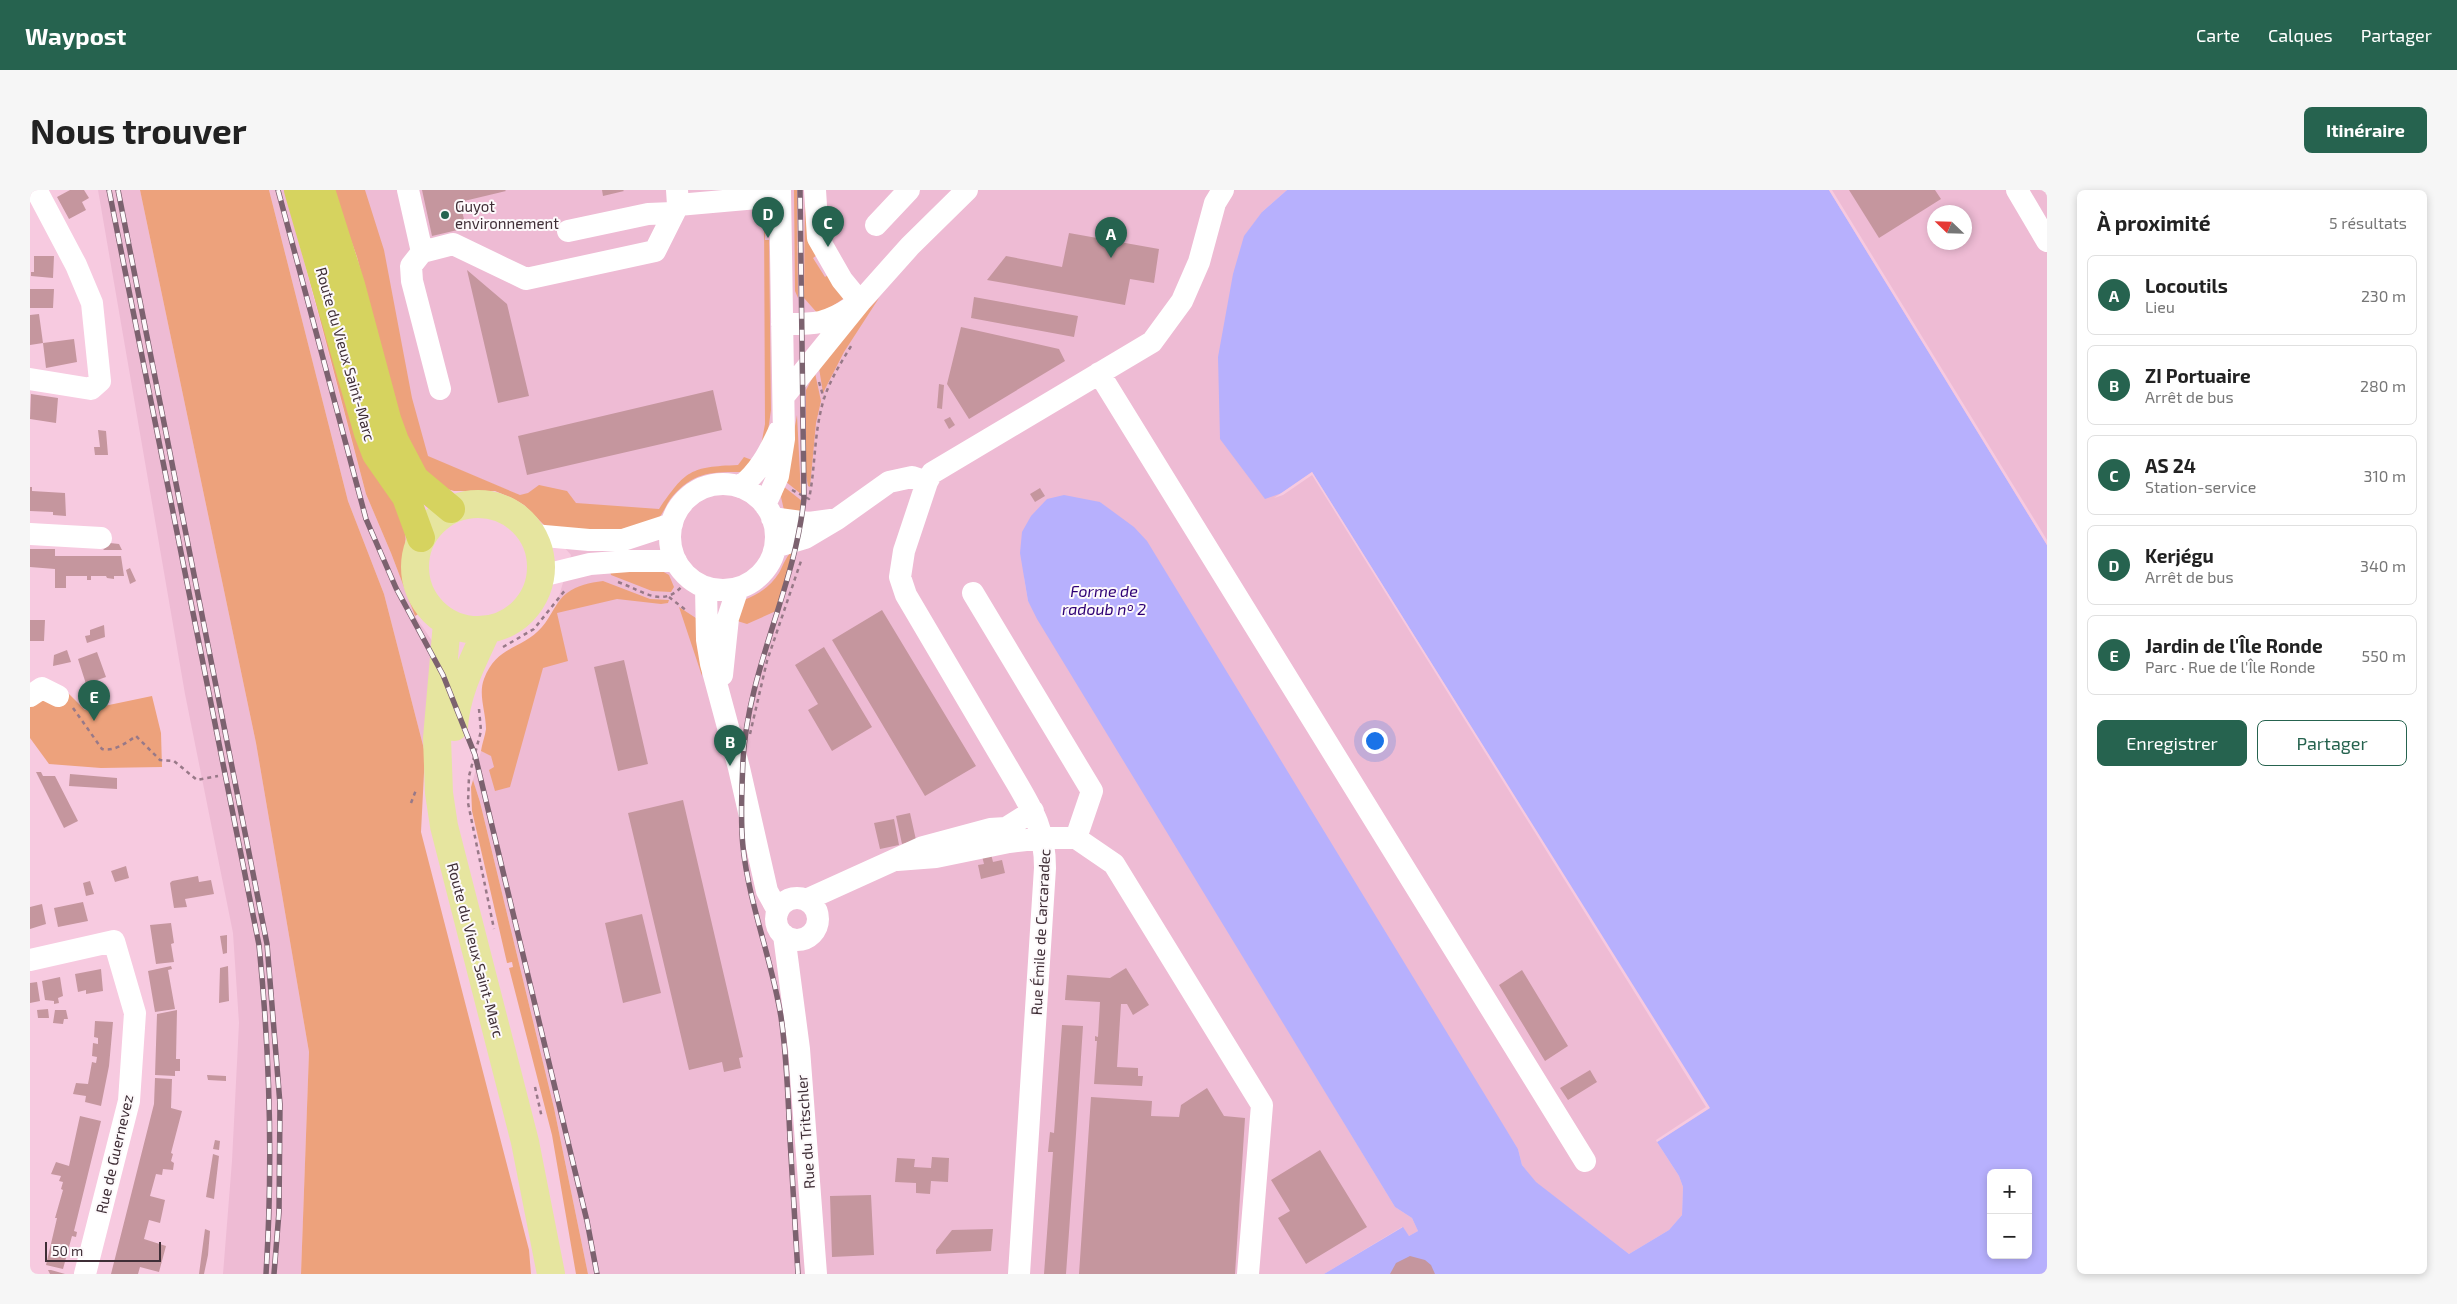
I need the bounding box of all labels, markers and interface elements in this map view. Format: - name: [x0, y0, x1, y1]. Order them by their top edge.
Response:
- text: Waypost: [25, 21, 126, 50]
- text: Carte: [2196, 24, 2240, 46]
- text: Calques: [2268, 24, 2333, 46]
- text: Partager: [2361, 24, 2432, 46]
- button: Itinéraire: [2304, 107, 2427, 153]
- text: Nous trouver: [30, 109, 247, 151]
- place label: Guyot environnement: [455, 197, 559, 232]
- pin: D: [752, 197, 784, 238]
- north arrow: [1927, 205, 1972, 250]
- pin: C: [812, 206, 844, 247]
- marker: Guyot environnement: [439, 209, 451, 221]
- text: À proximité: [2097, 210, 2211, 235]
- text: 5 résultats: [2329, 213, 2407, 232]
- pin: A: [1095, 217, 1127, 258]
- street label: Route du Vieux Saint-Marc: [313, 265, 379, 443]
- text: Locoutils: [2145, 274, 2228, 297]
- text: A: [2109, 286, 2119, 305]
- text: 230 m: [2361, 286, 2406, 305]
- text: Lieu: [2145, 297, 2175, 316]
- text: ZI Portuaire: [2145, 364, 2251, 387]
- text: B: [2109, 376, 2119, 395]
- text: 280 m: [2360, 376, 2406, 395]
- text: Arrêt de bus: [2145, 387, 2234, 406]
- text: AS 24: [2145, 454, 2196, 477]
- text: C: [2109, 466, 2119, 485]
- text: 310 m: [2364, 466, 2406, 485]
- text: Station-service: [2145, 477, 2256, 496]
- text: Kerjégu: [2145, 544, 2214, 567]
- text: D: [2109, 556, 2119, 575]
- text: 340 m: [2360, 556, 2406, 575]
- text: Arrêt de bus: [2145, 567, 2234, 586]
- water label: Forme de radoub nº 2: [1062, 581, 1146, 618]
- text: Jardin de l'Île Ronde: [2145, 634, 2323, 657]
- text: E: [2109, 646, 2119, 665]
- text: 550 m: [2362, 646, 2406, 665]
- text: Parc · Rue de l'Île Ronde: [2145, 657, 2315, 676]
- pin: E: [78, 680, 110, 721]
- button: Enregistrer: [2097, 720, 2247, 766]
- button: Partager: [2257, 720, 2407, 766]
- pin: B: [714, 725, 746, 766]
- your location: [1362, 728, 1388, 754]
- street label: Rue Émile de Carcaradec: [1027, 848, 1053, 1016]
- street label: Route du Vieux Saint-Marc: [444, 861, 508, 1039]
- street label: Rue du Tritschler: [792, 1074, 818, 1190]
- street label: Rue de Guernevez: [92, 1093, 136, 1215]
- map controls: [1987, 1169, 2032, 1259]
- button: +: [1987, 1169, 2032, 1214]
- button: −: [1987, 1214, 2032, 1259]
- scale bar: [45, 1239, 161, 1262]
- text: 50 m: [52, 1242, 83, 1259]

